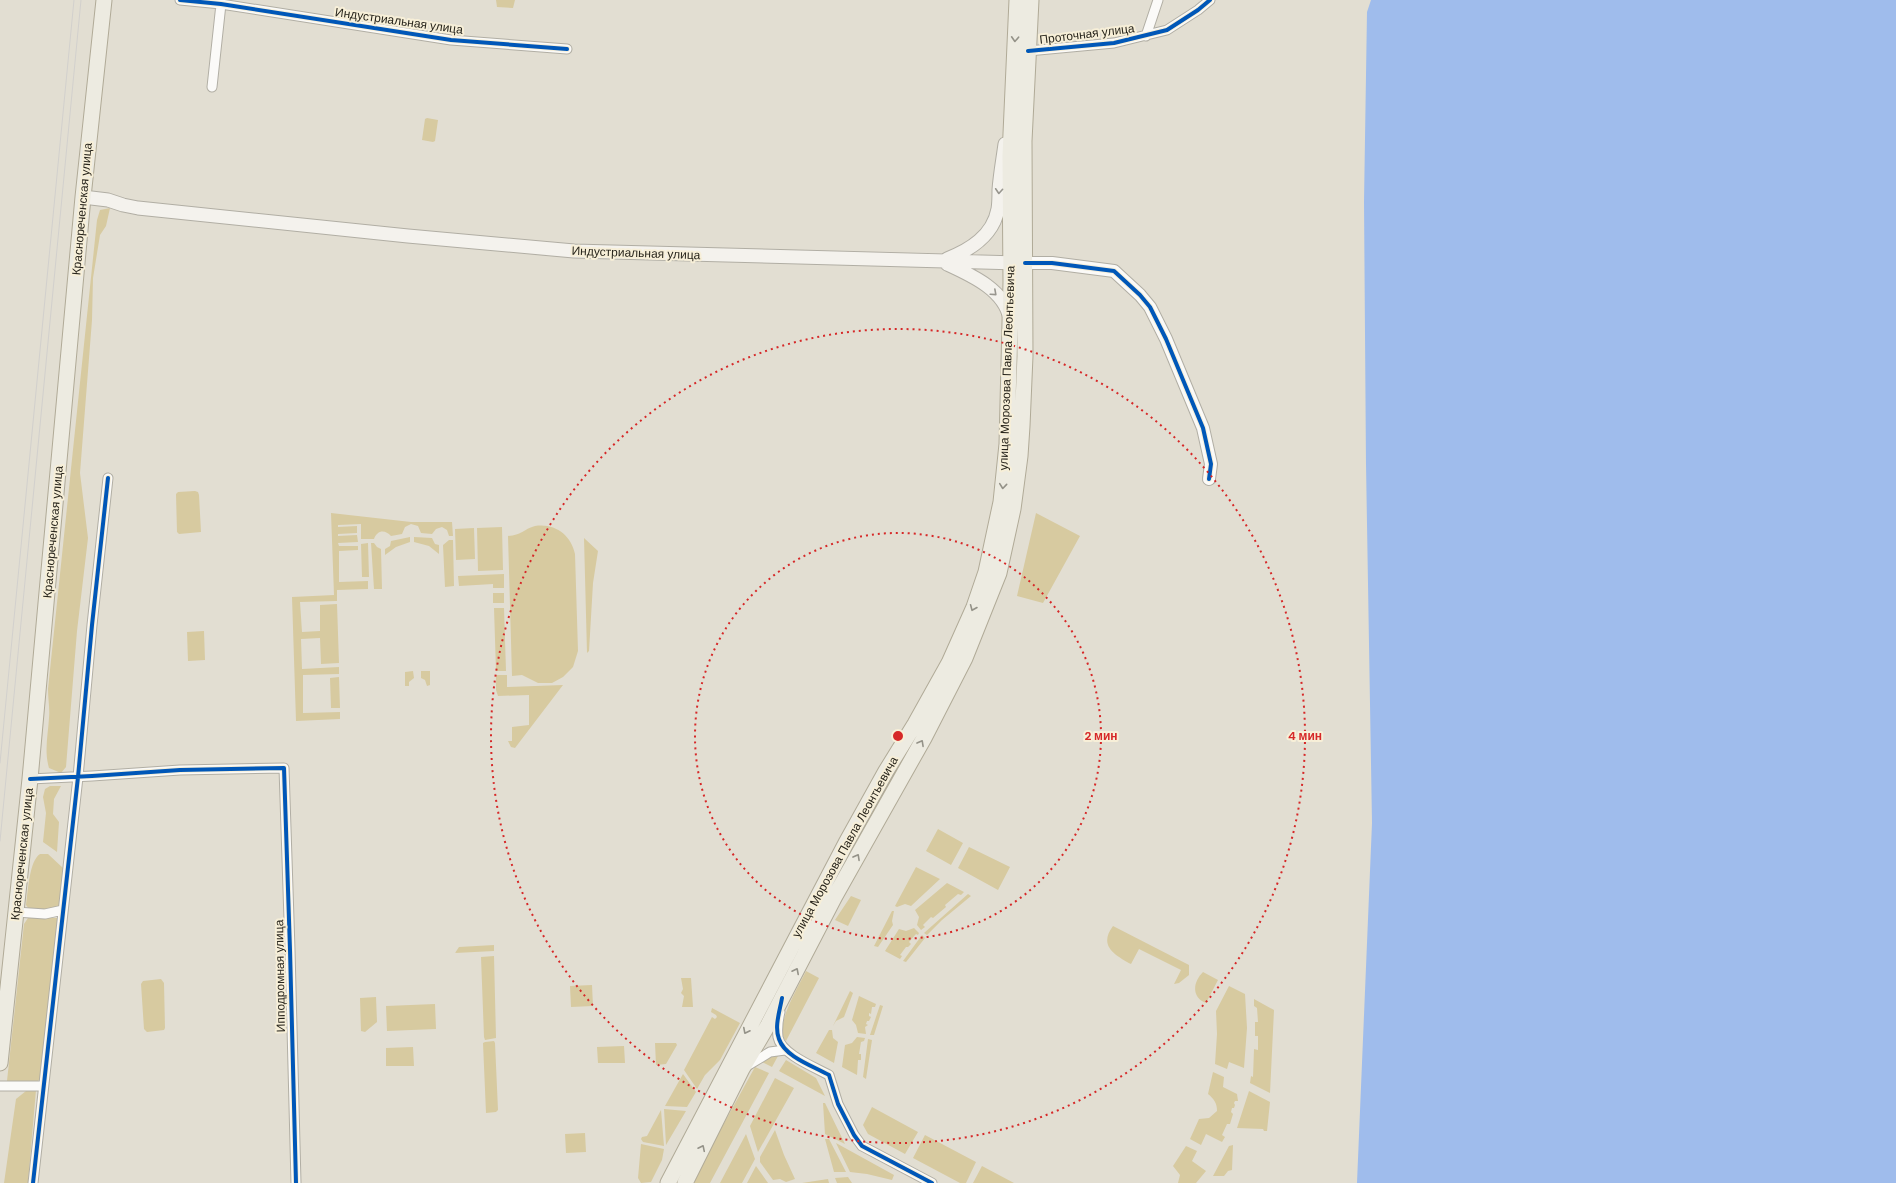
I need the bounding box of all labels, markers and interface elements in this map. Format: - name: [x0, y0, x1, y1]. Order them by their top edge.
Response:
- street label: Индустриальная улица: [334, 4, 464, 38]
- street label: Проточная улица: [1039, 20, 1136, 48]
- one-way arrow: [1011, 36, 1019, 42]
- street label: Краснореченская улица: [68, 142, 96, 276]
- one-way arrow: [995, 188, 1004, 194]
- street label: Индустриальная улица: [571, 243, 701, 263]
- street label: улица Морозова Павла Леонтьевича: [995, 265, 1019, 471]
- one-way arrow: [990, 288, 997, 295]
- street label: Краснореченская улица: [39, 465, 67, 599]
- one-way arrow: [999, 483, 1008, 489]
- one-way arrow: [970, 604, 978, 612]
- text: 2 мин: [1084, 728, 1118, 744]
- text: 4 мин: [1288, 728, 1322, 744]
- centre of rings: [891, 729, 905, 743]
- one-way arrow: [916, 740, 923, 747]
- street label: улица Морозова Павла Леонтьевича: [788, 753, 902, 940]
- street label: Краснореченская улица: [7, 787, 37, 921]
- one-way arrow: [853, 854, 860, 861]
- street label: Ипподромная улица: [271, 919, 289, 1032]
- one-way arrow: [791, 968, 798, 975]
- one-way arrow: [744, 1027, 751, 1035]
- one-way arrow: [697, 1145, 705, 1152]

